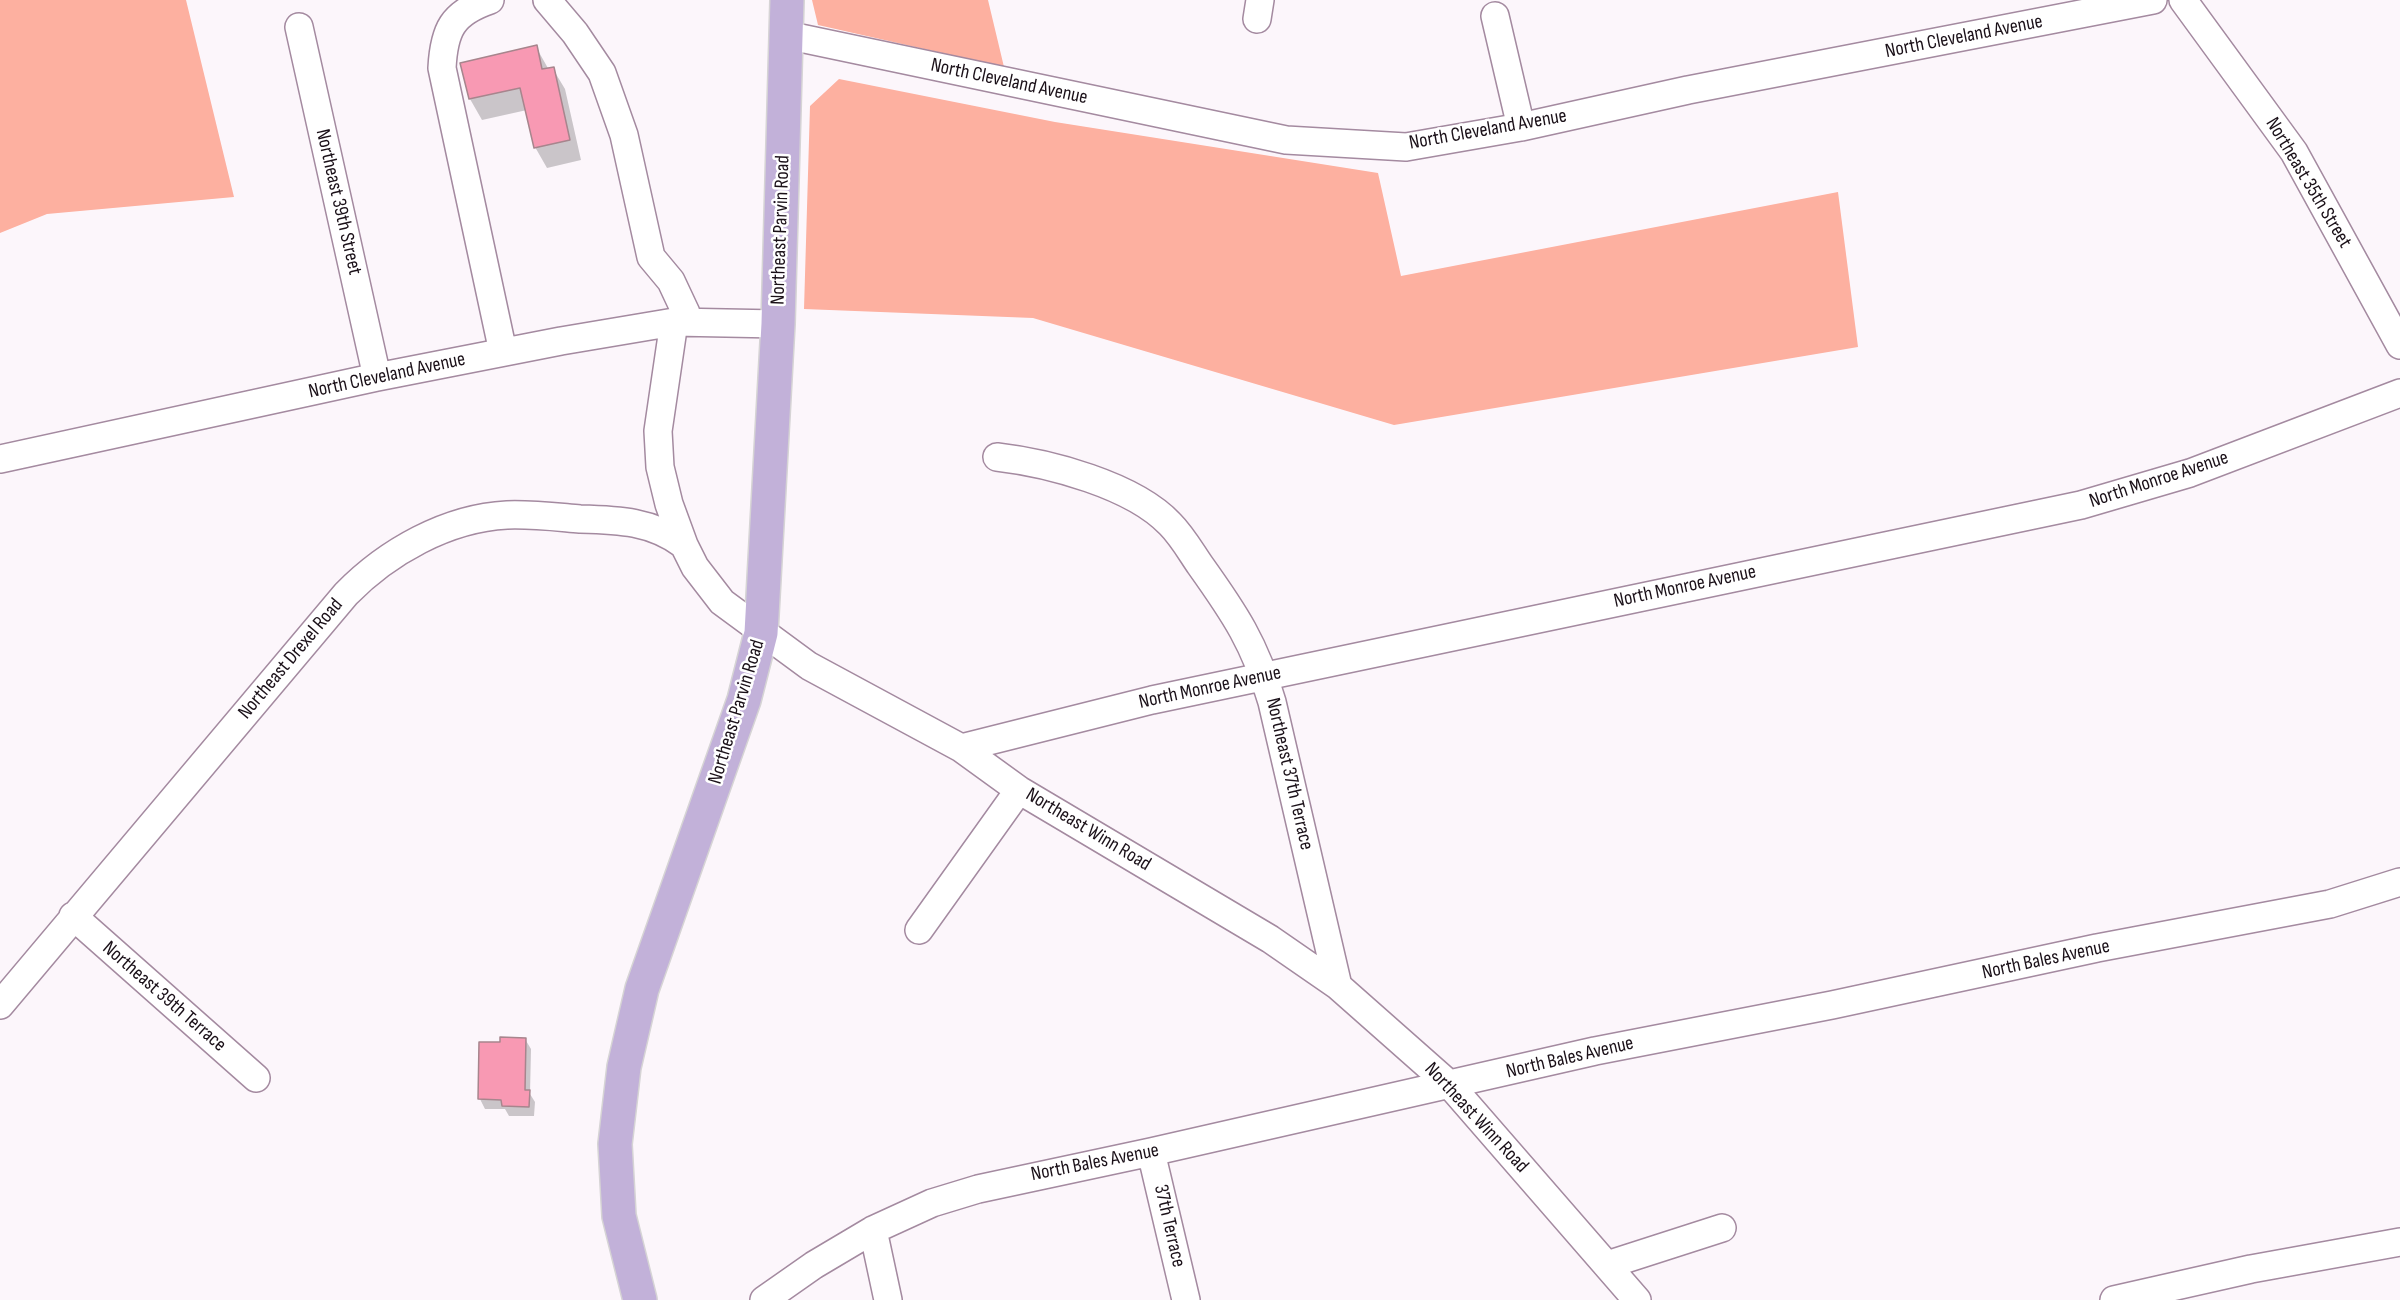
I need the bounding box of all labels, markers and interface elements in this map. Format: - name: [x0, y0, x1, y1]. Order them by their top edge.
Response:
- street label: North Cleveland Avenue: [1883, 10, 2045, 64]
- street label: North Cleveland Avenue: [928, 54, 1090, 110]
- street label: North Cleveland Avenue: [1407, 104, 1569, 156]
- street label: Northeast 35th Street: [2260, 113, 2356, 253]
- street label: Northeast 39th Street: [310, 127, 366, 277]
- street label: Northeast Parvin Road: [766, 155, 796, 305]
- street label: North Cleveland Avenue: [306, 348, 468, 404]
- street label: North Monroe Avenue: [2086, 446, 2232, 514]
- street label: North Monroe Avenue: [1612, 560, 1758, 614]
- street label: Northeast Drexel Road: [234, 594, 348, 724]
- street label: Northeast Parvin Road: [704, 637, 770, 787]
- street label: North Monroe Avenue: [1137, 661, 1283, 715]
- street label: Northeast 37th Terrace: [1260, 696, 1318, 852]
- street label: Northeast Winn Road: [1021, 783, 1155, 877]
- street label: North Bales Avenue: [1980, 935, 2112, 985]
- street label: Northeast 39th Terrace: [97, 937, 231, 1057]
- street label: North Bales Avenue: [1504, 1032, 1636, 1084]
- street label: Northeast Winn Road: [1419, 1058, 1533, 1178]
- street label: North Bales Avenue: [1029, 1139, 1161, 1187]
- street label: 37th Terrace: [1148, 1182, 1190, 1270]

